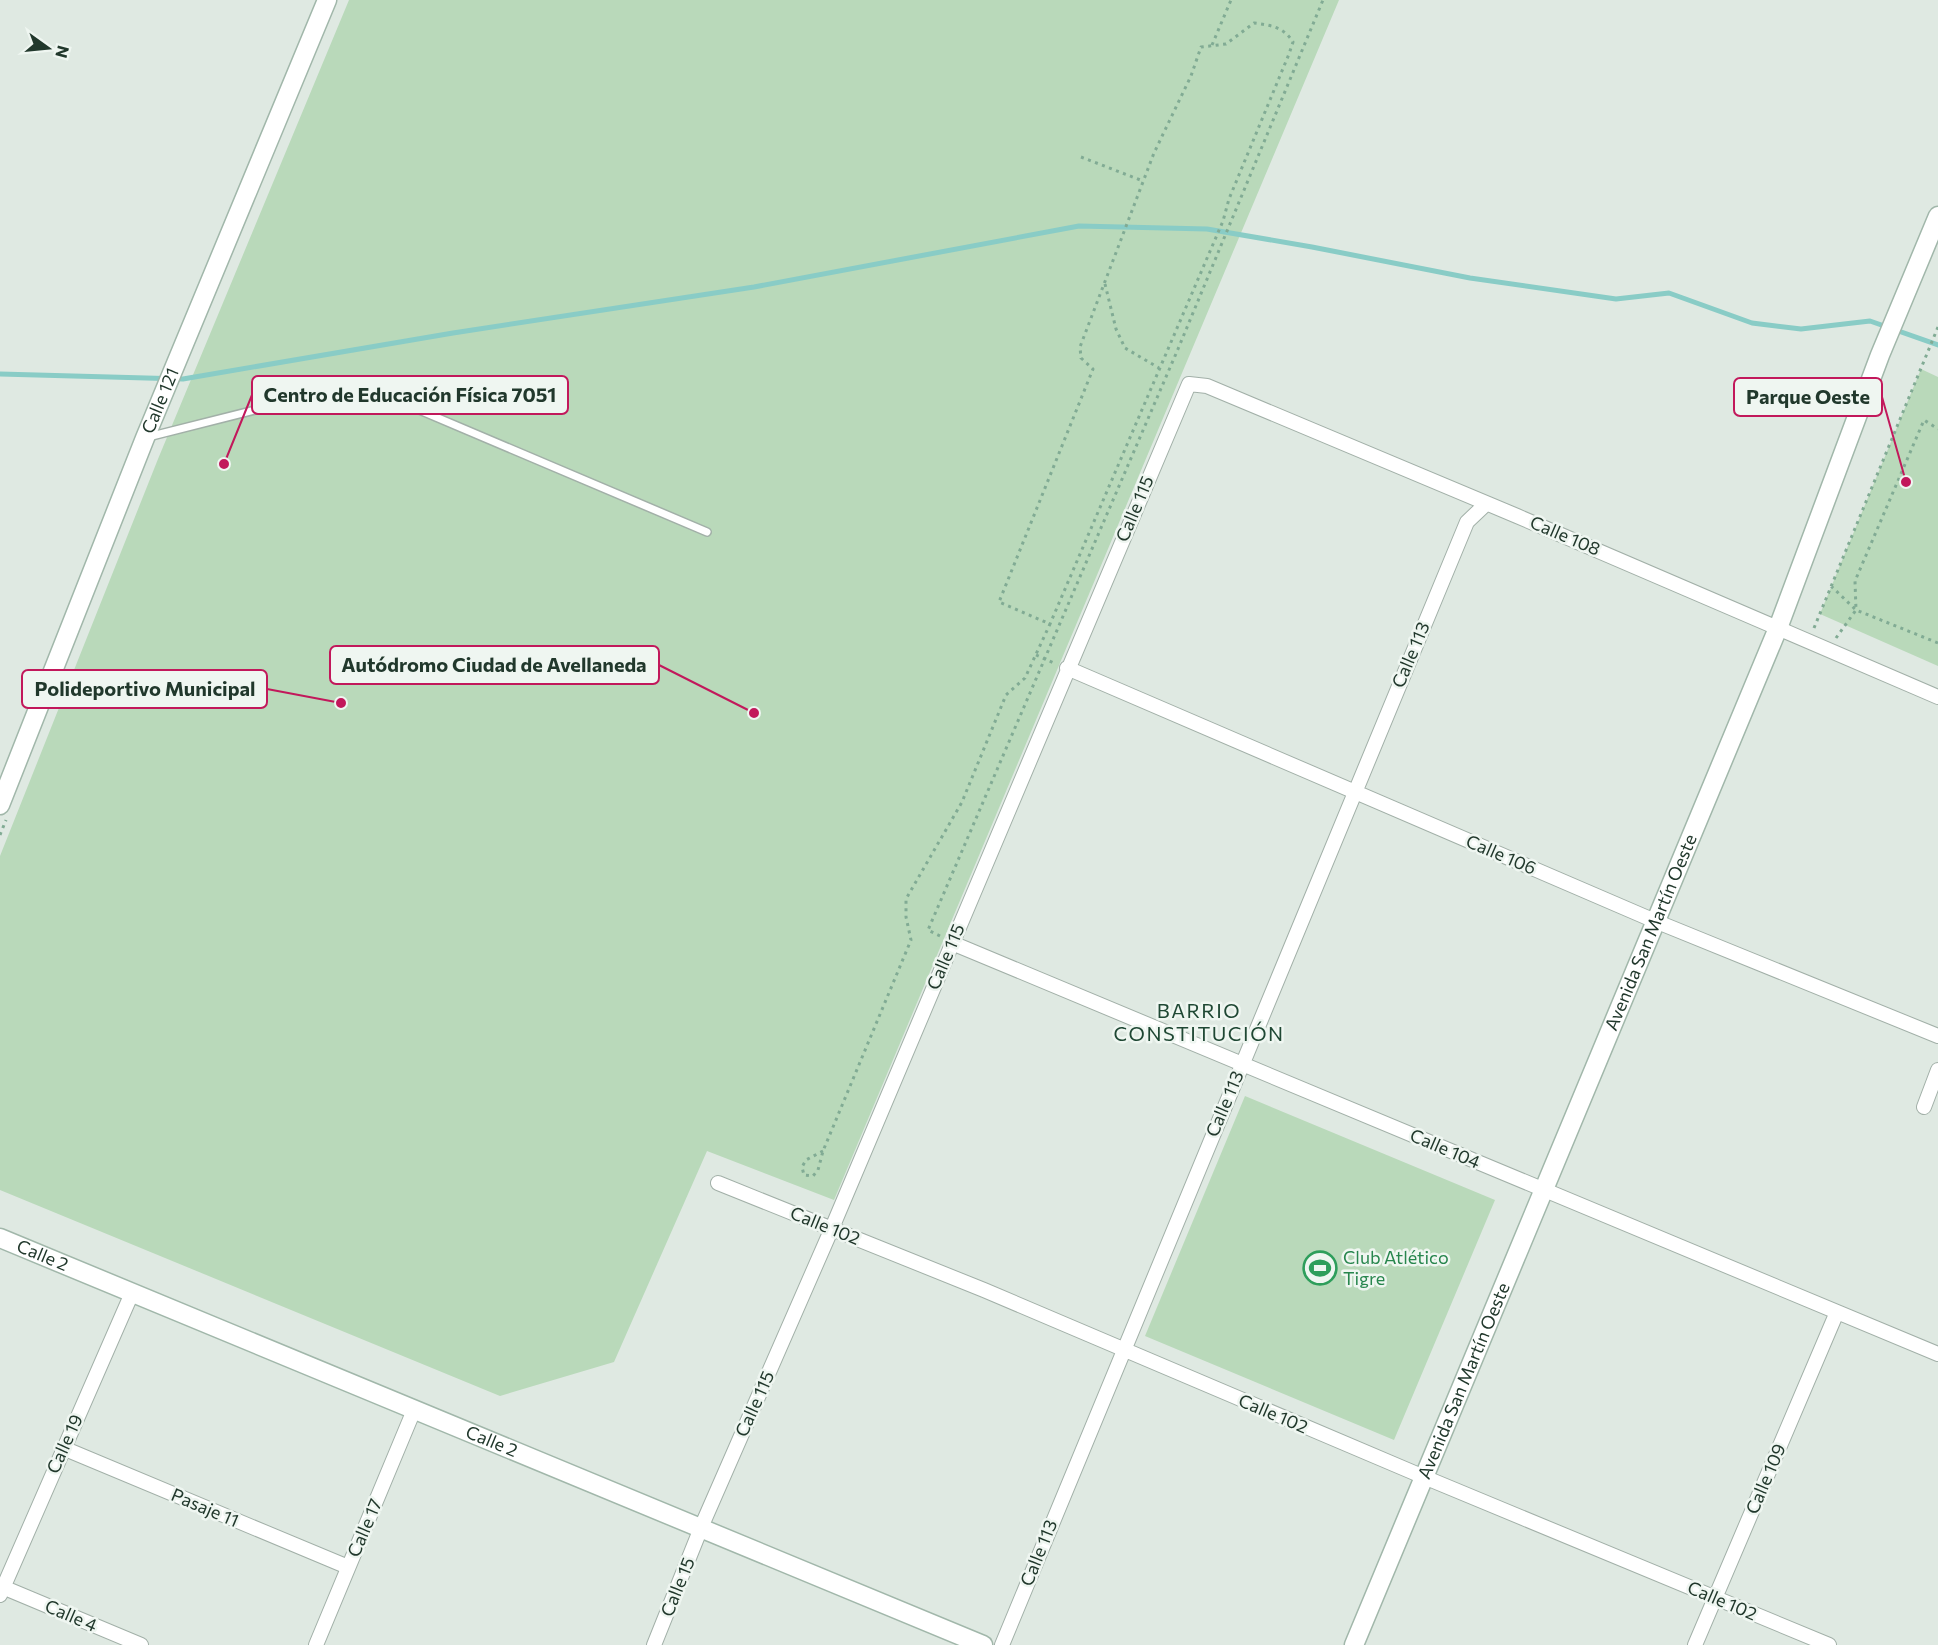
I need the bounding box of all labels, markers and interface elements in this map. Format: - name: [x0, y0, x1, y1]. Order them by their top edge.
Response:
- north arrow: [18, 18, 78, 78]
- text: N: [52, 44, 74, 60]
- street label: Calle 121: [136, 364, 183, 437]
- callout: Centro de Educación Física 7051: [252, 376, 568, 414]
- callout: Parque Oeste: [1734, 378, 1882, 416]
- text: Centro de Educación Física 7051: [264, 382, 556, 406]
- text: Parque Oeste: [1746, 384, 1870, 408]
- street label: Calle 115: [1110, 472, 1158, 545]
- street label: Calle 108: [1527, 510, 1604, 560]
- street label: Calle 113: [1386, 618, 1434, 691]
- callout: Autódromo Ciudad de Avellaneda: [330, 646, 659, 684]
- text: Autódromo Ciudad de Avellaneda: [341, 652, 647, 676]
- callout: Polideportivo Municipal: [22, 670, 267, 708]
- text: Polideportivo Municipal: [35, 676, 255, 700]
- street label: Calle 106: [1463, 829, 1540, 879]
- street label: Avenida San Martín Oeste: [1599, 831, 1701, 1034]
- street label: Calle 115: [921, 920, 969, 993]
- district label: BARRIO CONSTITUCIÓN: [1113, 998, 1285, 1045]
- street label: Calle 113: [1200, 1067, 1248, 1140]
- street label: Calle 104: [1407, 1123, 1484, 1173]
- street label: Calle 102: [787, 1201, 863, 1249]
- street label: Calle 2: [14, 1234, 72, 1275]
- place label: Club Atlético Tigre: [1343, 1246, 1449, 1289]
- sports icon: Club Atlético Tigre: [1302, 1250, 1338, 1286]
- street label: Avenida San Martín Oeste: [1412, 1279, 1514, 1482]
- street label: Calle 115: [730, 1367, 778, 1440]
- street label: Calle 102: [1235, 1389, 1311, 1438]
- street label: Calle 19: [41, 1411, 87, 1477]
- street label: Calle 2: [463, 1420, 521, 1461]
- street label: Calle 109: [1740, 1440, 1790, 1517]
- street label: Pasaje 11: [168, 1483, 242, 1531]
- street label: Calle 17: [342, 1495, 386, 1560]
- street label: Calle 113: [1015, 1516, 1061, 1589]
- street label: Calle 15: [655, 1554, 699, 1619]
- street label: Calle 102: [1684, 1576, 1760, 1625]
- street label: Calle 4: [42, 1594, 101, 1636]

